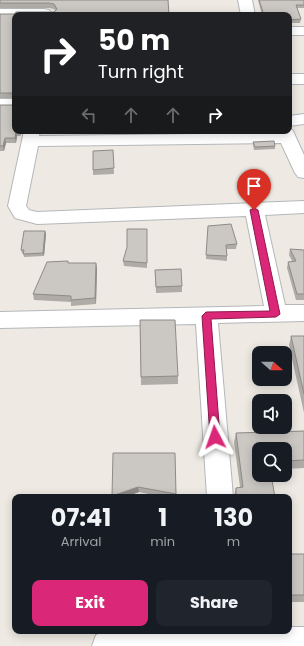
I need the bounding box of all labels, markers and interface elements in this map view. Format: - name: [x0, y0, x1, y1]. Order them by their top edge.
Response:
- text: 50 m: [98, 21, 170, 60]
- icon: right: [32, 28, 84, 80]
- text: Turn right: [98, 59, 184, 84]
- icon: left: [78, 104, 100, 126]
- icon: ahead: [120, 104, 142, 126]
- icon: ahead: [162, 104, 184, 126]
- icon: right: [204, 104, 226, 126]
- pin: [237, 169, 271, 210]
- icon: arrive: [243, 175, 265, 197]
- north arrow: [252, 346, 292, 386]
- map controls: [252, 346, 292, 482]
- button: sound: [252, 394, 292, 434]
- position arrow: [194, 416, 236, 458]
- button: search: [252, 442, 292, 482]
- text: 07:41: [51, 501, 111, 534]
- text: 1: [158, 501, 167, 534]
- text: 130: [214, 501, 253, 534]
- text: Arrival: [61, 532, 102, 551]
- text: min: [150, 532, 175, 551]
- text: m: [227, 532, 240, 551]
- button: Exit: [32, 580, 148, 626]
- button: Share: [156, 580, 272, 626]

